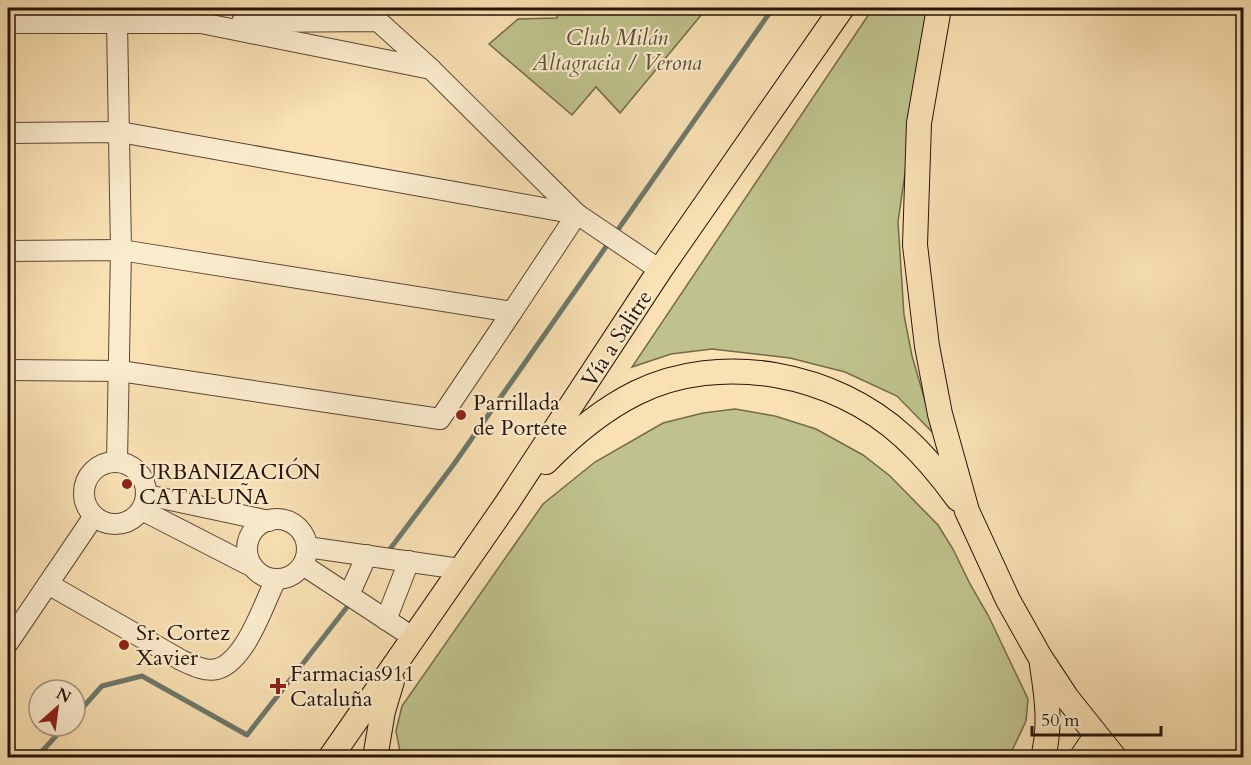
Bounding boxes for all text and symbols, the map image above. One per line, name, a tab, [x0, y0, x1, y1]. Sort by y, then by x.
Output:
park label: Club Milán Altagracia / Verona	[531, 23, 702, 78]
street label: Vía a Salitre	[574, 284, 660, 393]
place label: Parrillada de Portete	[473, 388, 567, 443]
marker: Parrillada de Portete	[454, 408, 468, 422]
place label: URBANIZACIÓN CATALUÑA	[139, 457, 321, 512]
marker: URBANIZACIÓN CATALUÑA	[120, 477, 134, 491]
place label: Sr. Cortez Xavier	[136, 618, 230, 673]
marker: Sr. Cortez Xavier	[117, 638, 131, 652]
place label: Farmacias911 Cataluña	[290, 659, 415, 714]
north arrow	[27, 678, 87, 738]
marker: Farmacias911 Cataluña	[271, 679, 285, 693]
text: N	[52, 683, 75, 709]
scale bar	[1032, 699, 1161, 737]
text: 50 m	[1041, 708, 1080, 733]

